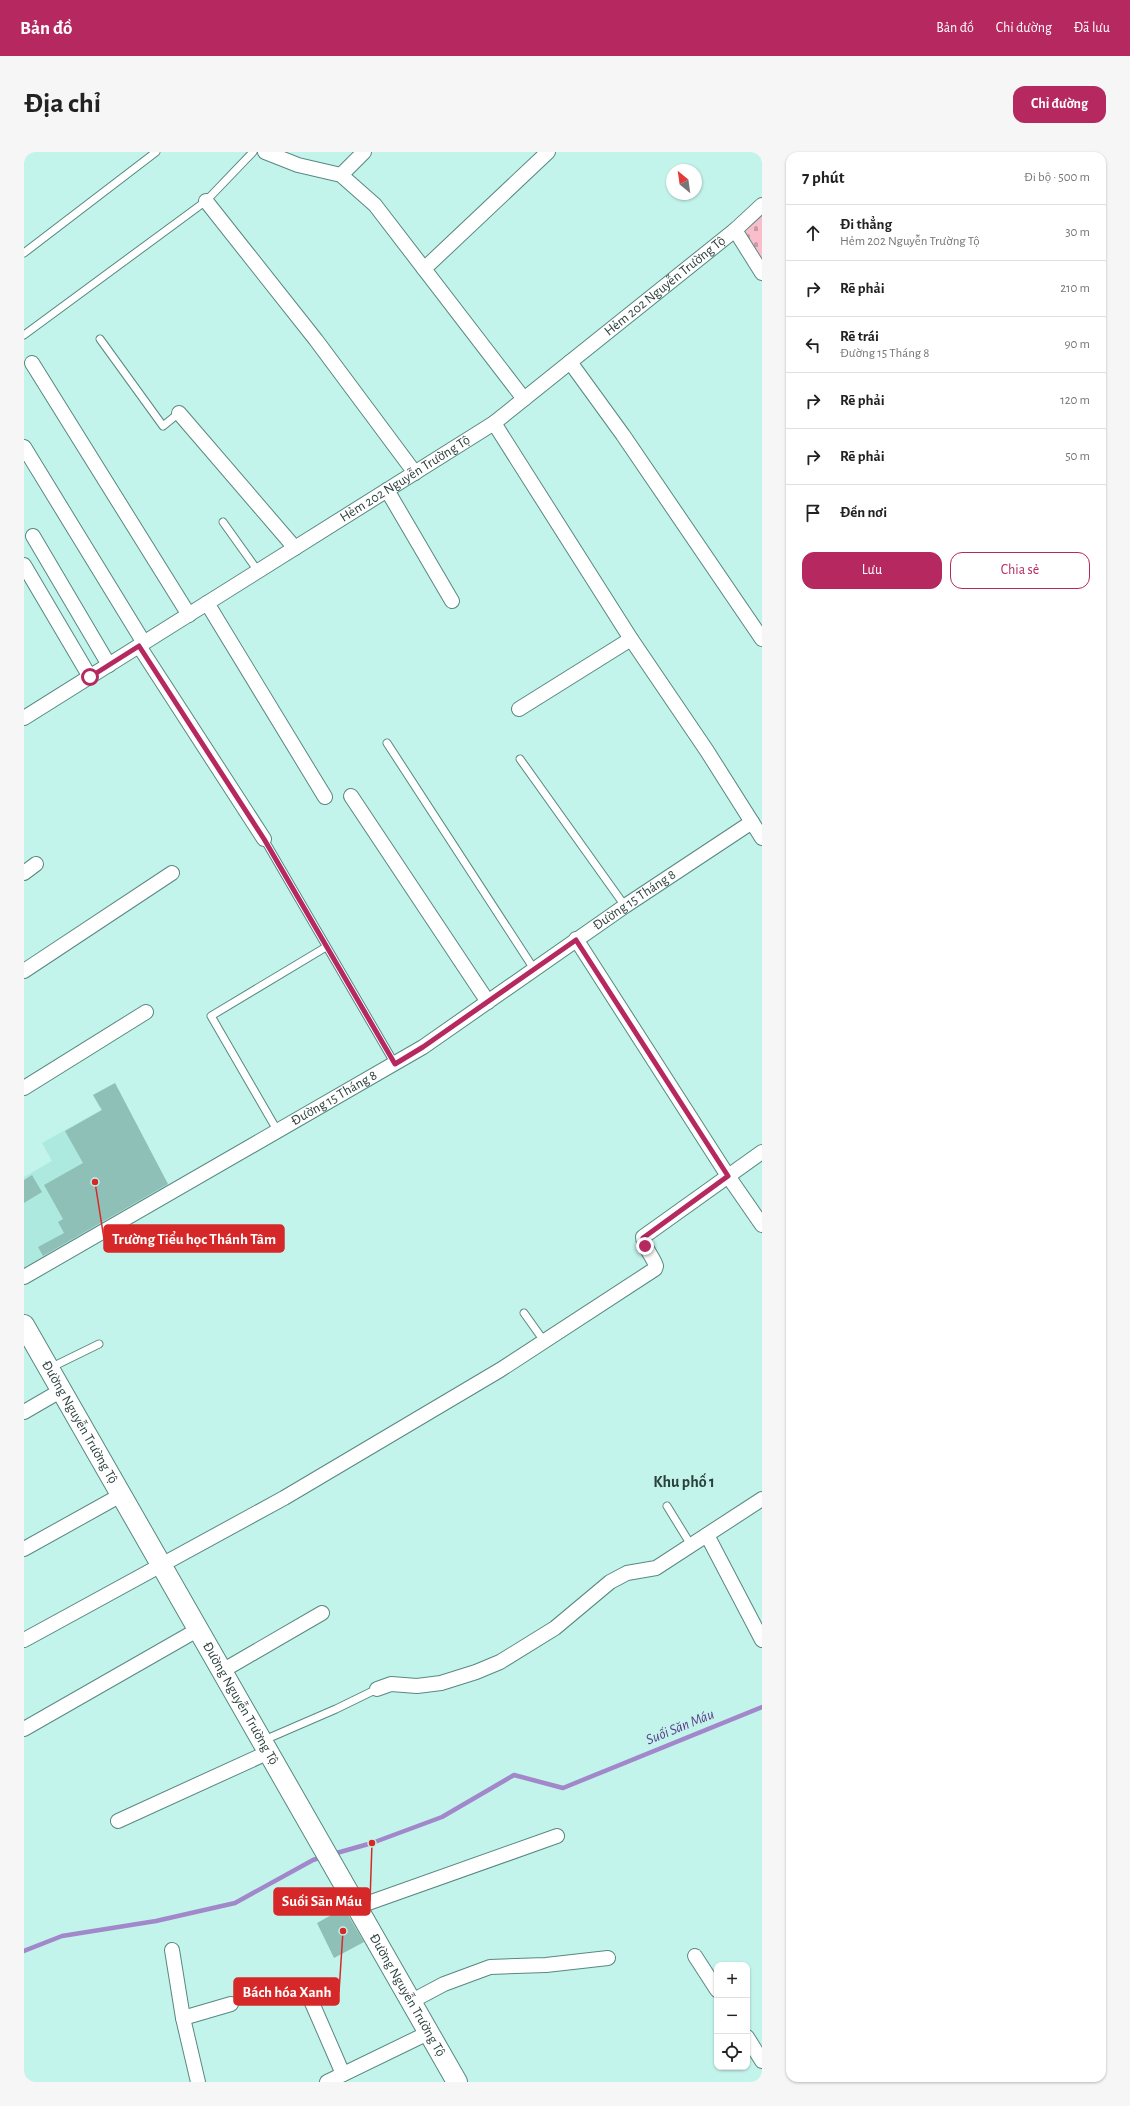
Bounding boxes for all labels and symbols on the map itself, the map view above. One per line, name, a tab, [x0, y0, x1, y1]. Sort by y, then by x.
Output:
north arrow	[666, 164, 702, 200]
street label: Hẻm 202 Nguyễn Trường Tộ	[602, 233, 728, 339]
street label: Hẻm 202 Nguyễn Trường Tộ	[338, 433, 473, 525]
route start	[81, 668, 99, 686]
street label: Đường 15 Tháng 8	[591, 867, 678, 933]
street label: Đường 15 Tháng 8	[289, 1068, 379, 1128]
callout: Trường Tiểu học Thánh Tâm	[104, 1225, 284, 1252]
text: Trường Tiểu học Thánh Tâm	[112, 1231, 276, 1247]
route end	[636, 1237, 654, 1255]
street label: Đường Nguyễn Trường Tộ	[39, 1358, 120, 1486]
district label: Khu phố 1	[653, 1473, 715, 1490]
street label: Đường Nguyễn Trường Tộ	[200, 1640, 281, 1767]
water label: Suối Săn Máu	[644, 1706, 716, 1748]
callout: Suối Săn Máu	[274, 1888, 370, 1915]
text: Suối Săn Máu	[282, 1894, 362, 1909]
street label: Đường Nguyễn Trường Tộ	[367, 1931, 448, 2059]
callout: Bách hóa Xanh	[234, 1978, 339, 2005]
text: Bách hóa Xanh	[242, 1985, 332, 2000]

